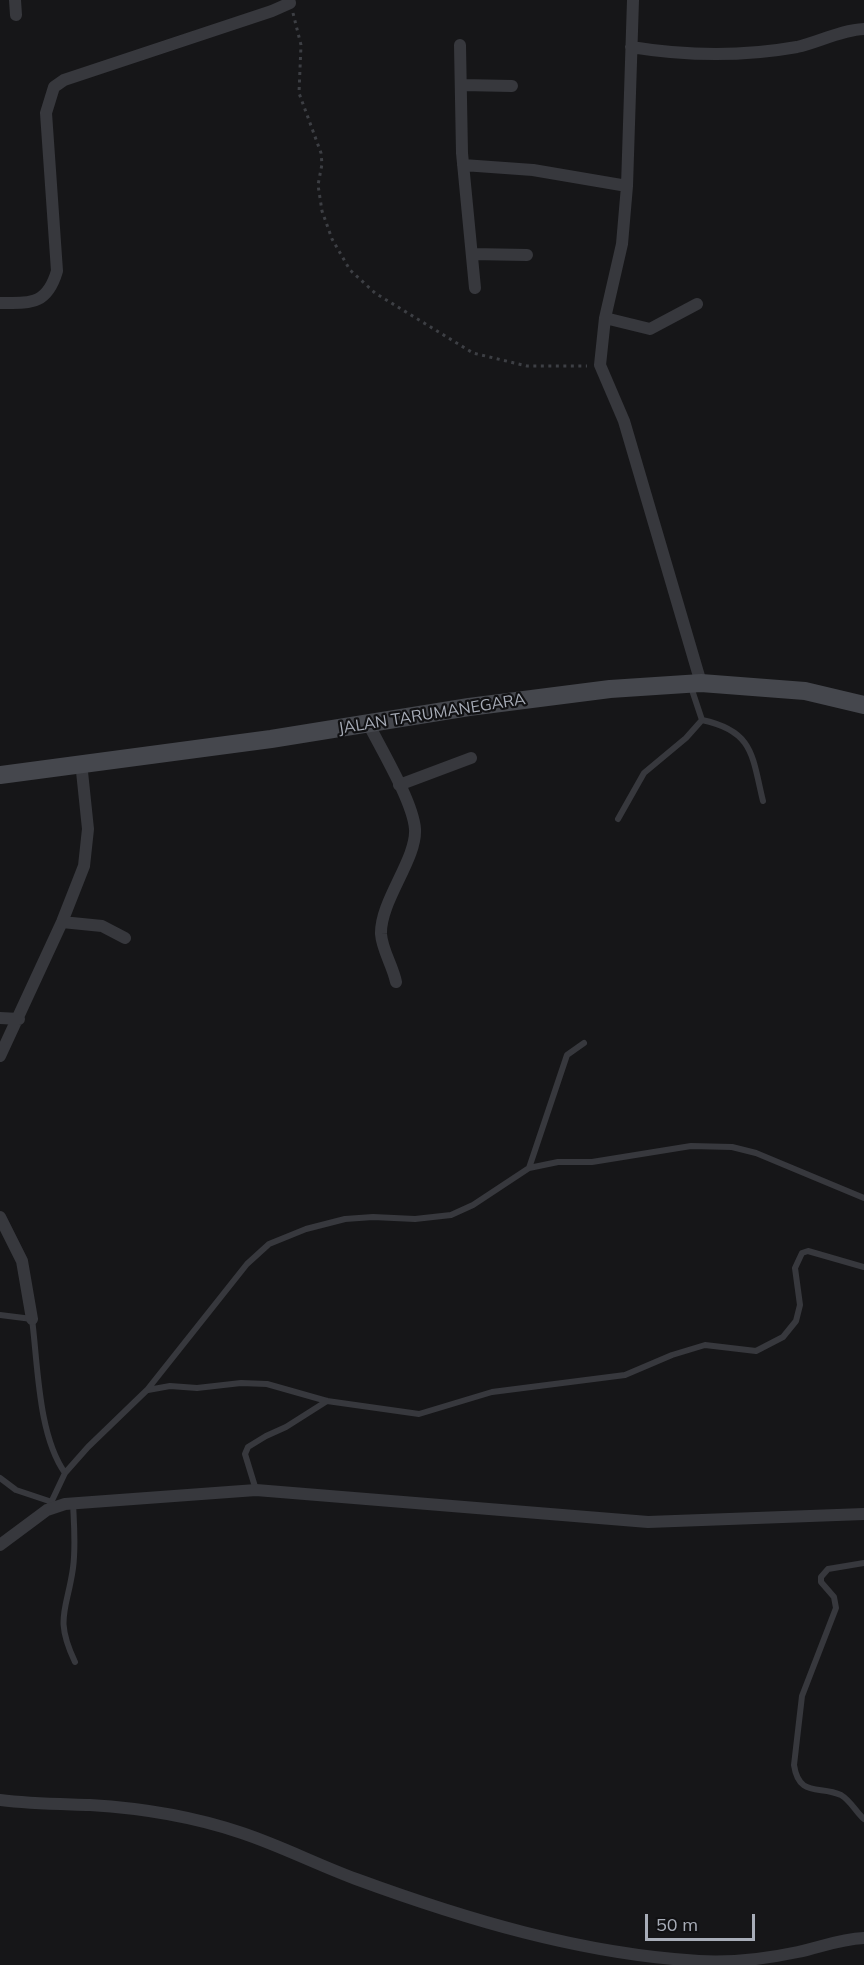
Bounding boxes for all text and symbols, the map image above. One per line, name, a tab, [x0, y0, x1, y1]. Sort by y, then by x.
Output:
street label: JALAN TARUMANEGARA	[337, 690, 527, 738]
scale bar	[648, 1902, 758, 1940]
text: 50 m	[656, 1913, 698, 1936]

